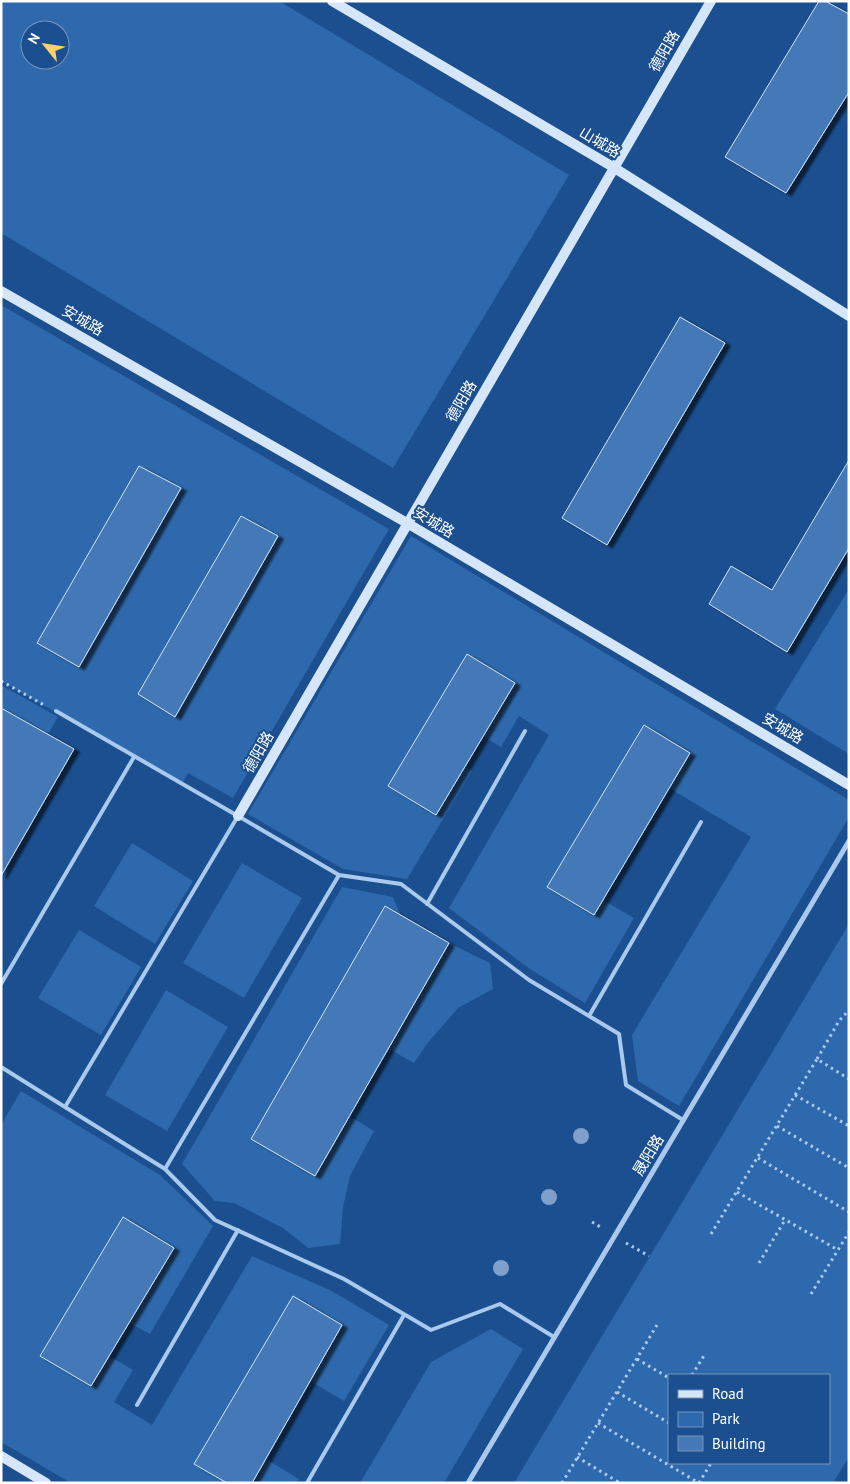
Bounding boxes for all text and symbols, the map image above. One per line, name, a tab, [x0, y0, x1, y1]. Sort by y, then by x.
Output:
north arrow	[20, 20, 70, 70]
street label: 德阳路	[645, 27, 683, 75]
text: N	[24, 30, 44, 47]
street label: 山城路	[576, 122, 624, 162]
street label: 安城路	[59, 301, 107, 339]
street label: 德阳路	[442, 377, 480, 425]
street label: 安城路	[410, 502, 458, 542]
street label: 安城路	[759, 708, 807, 748]
street label: 德阳路	[239, 728, 277, 776]
street label: 晟阳路	[628, 1131, 668, 1179]
legend	[668, 1374, 830, 1464]
text: Road	[712, 1384, 744, 1403]
text: Park	[712, 1409, 740, 1428]
text: Building	[712, 1434, 766, 1453]

